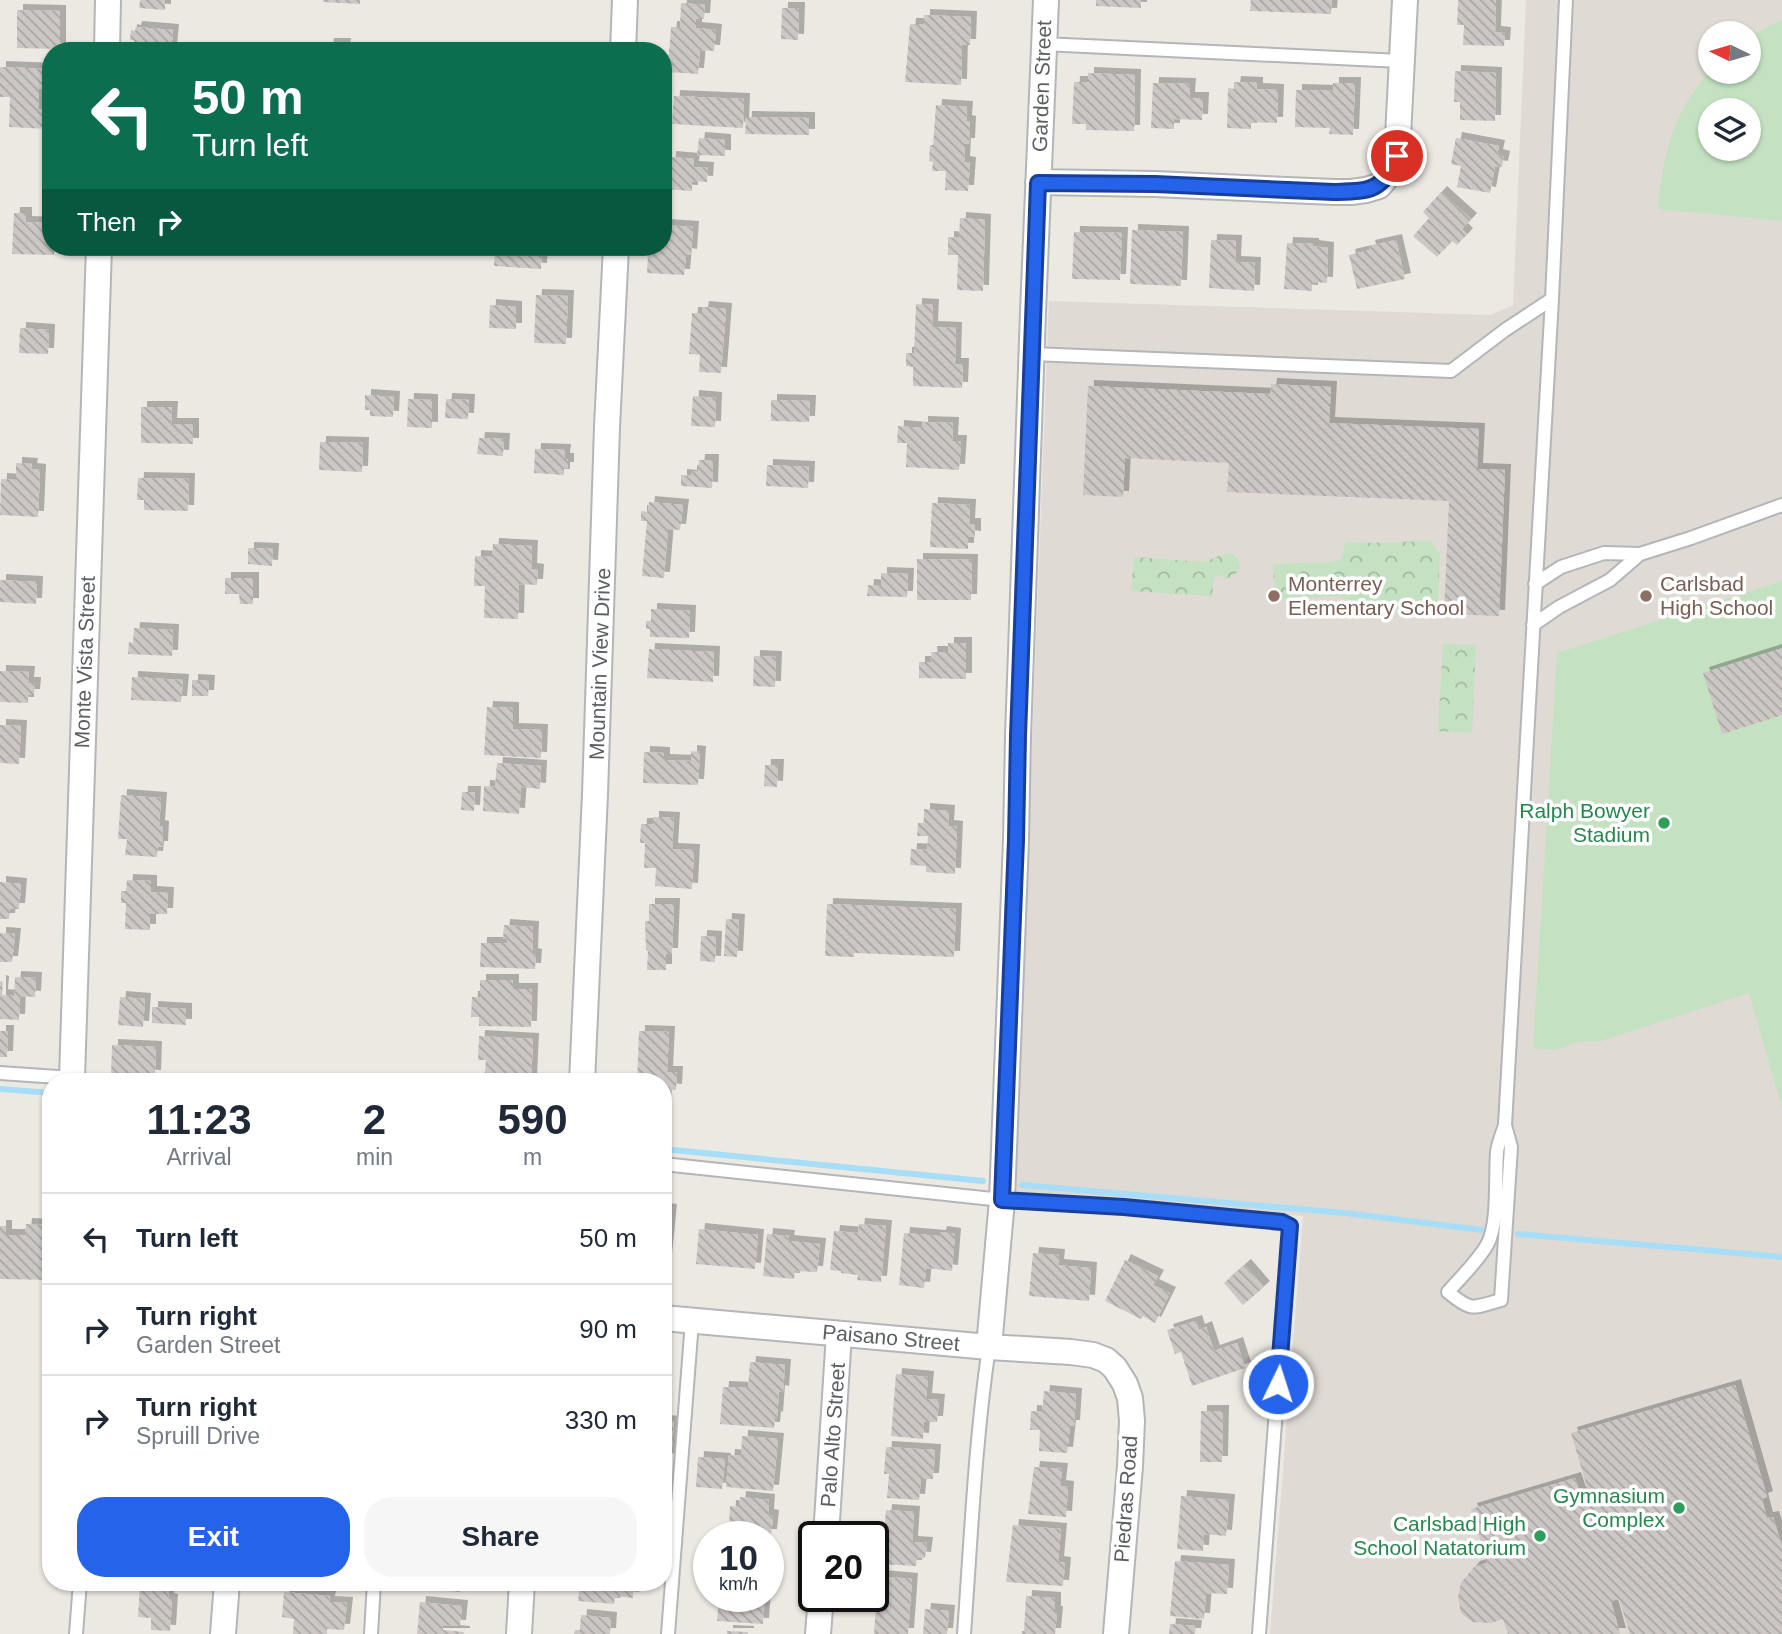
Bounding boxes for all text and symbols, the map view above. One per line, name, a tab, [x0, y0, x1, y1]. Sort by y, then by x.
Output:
street label: Garden Street	[1028, 20, 1055, 152]
north arrow	[1698, 21, 1760, 84]
map controls	[1698, 21, 1761, 161]
icon: left	[77, 70, 168, 161]
text: 50 m	[192, 70, 304, 124]
button: layers	[1698, 98, 1761, 161]
pin	[1367, 126, 1427, 186]
text: Turn left	[192, 127, 308, 163]
icon: arrive	[1378, 137, 1416, 175]
icon: right	[150, 203, 188, 241]
text: Then	[77, 207, 136, 237]
street label: Mountain View Drive	[585, 568, 614, 760]
place label: Monterrey Elementary School	[1288, 572, 1464, 619]
place label: Carlsbad High School	[1660, 572, 1773, 619]
street label: Monte Vista Street	[70, 575, 99, 749]
marker: Monterrey Elementary School	[1266, 588, 1282, 604]
marker: Carlsbad High School	[1638, 588, 1654, 604]
place label: Ralph Bowyer Stadium	[1519, 799, 1650, 846]
marker: Ralph Bowyer Stadium	[1656, 815, 1672, 831]
text: 11:23	[146, 1096, 252, 1143]
text: 2	[363, 1096, 386, 1143]
text: 590	[497, 1096, 568, 1143]
text: Arrival	[166, 1144, 232, 1170]
text: min	[356, 1144, 393, 1170]
text: m	[523, 1144, 542, 1170]
icon: left	[77, 1220, 115, 1258]
text: Turn left	[136, 1223, 238, 1253]
text: 50 m	[579, 1223, 637, 1253]
text: Turn right	[136, 1301, 257, 1331]
icon: right	[77, 1311, 115, 1349]
text: 90 m	[579, 1314, 637, 1344]
street label: Paisano Street	[821, 1320, 961, 1355]
text: Garden Street	[136, 1332, 280, 1358]
position arrow	[1241, 1347, 1315, 1421]
street label: Palo Alto Street	[816, 1362, 849, 1508]
text: Turn right	[136, 1392, 257, 1422]
icon: right	[77, 1402, 115, 1440]
text: 330 m	[565, 1405, 637, 1435]
text: Spruill Drive	[136, 1423, 260, 1449]
street label: Piedras Road	[1110, 1435, 1141, 1563]
place label: Gymnasium Complex	[1553, 1484, 1665, 1531]
button: Exit	[77, 1497, 350, 1577]
button: Share	[364, 1497, 637, 1577]
marker: Gymnasium Complex	[1671, 1500, 1687, 1516]
place label: Carlsbad High School Natatorium	[1353, 1512, 1526, 1559]
speed limit sign: 20	[798, 1521, 889, 1612]
marker: Carlsbad High School Natatorium	[1532, 1528, 1548, 1544]
text: 10	[719, 1538, 758, 1577]
text: km/h	[719, 1574, 758, 1594]

